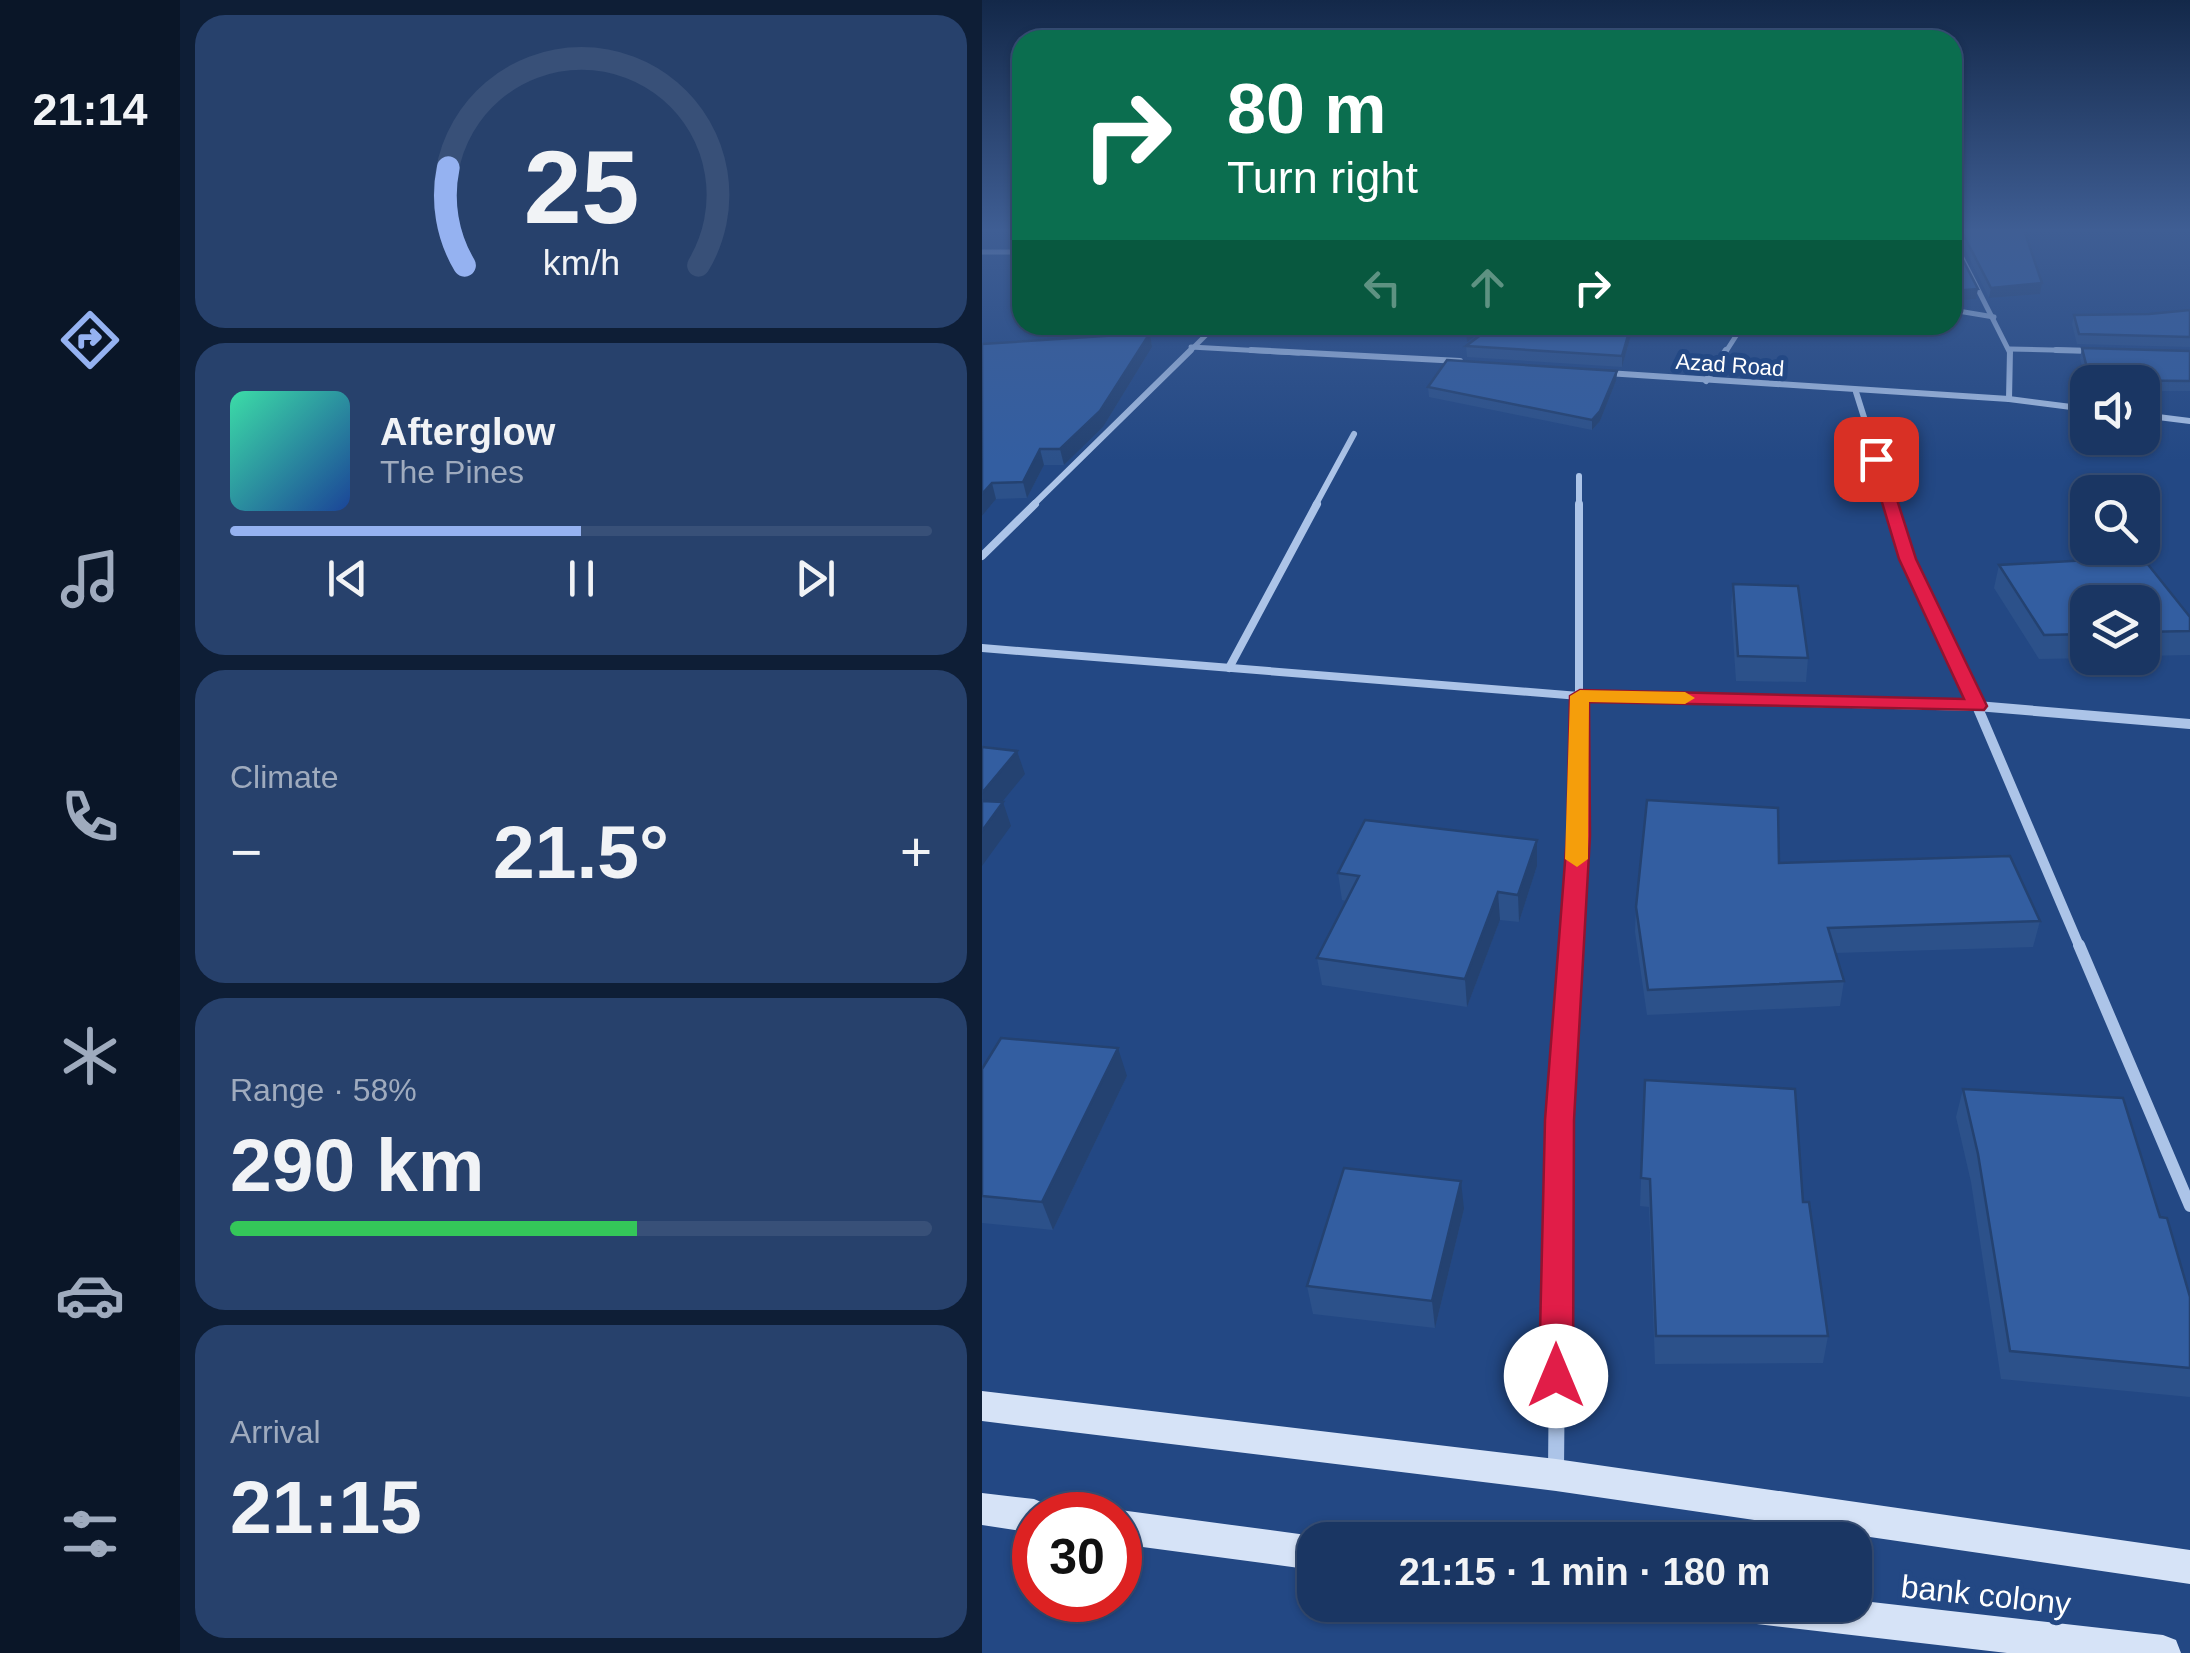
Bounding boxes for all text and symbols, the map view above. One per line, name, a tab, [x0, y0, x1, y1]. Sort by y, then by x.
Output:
icon: right	[1062, 70, 1192, 200]
text: 80 m	[1227, 70, 1387, 148]
text: 21:14	[32, 84, 148, 135]
text: 25	[523, 129, 639, 245]
text: Turn right	[1227, 152, 1418, 203]
text: km/h	[542, 243, 620, 283]
icon: left	[1355, 260, 1410, 315]
icon: ahead	[1460, 260, 1515, 315]
icon: right	[1565, 260, 1620, 315]
icon: directions	[55, 305, 125, 375]
street label: Azad Road	[1675, 349, 1785, 381]
map controls	[2070, 365, 2160, 675]
button: sound	[2070, 365, 2160, 455]
text: Afterglow	[380, 411, 555, 453]
pin	[1834, 417, 1919, 502]
icon: arrive	[1849, 432, 1904, 487]
text: The Pines	[380, 454, 524, 490]
button: search	[2070, 475, 2160, 565]
icon: music	[55, 544, 125, 614]
icon: previous	[320, 551, 375, 606]
icon: pause	[554, 551, 609, 606]
icon: next	[788, 551, 843, 606]
button: layers	[2070, 585, 2160, 675]
text: Climate	[230, 759, 338, 795]
icon: phone	[55, 782, 125, 852]
text: 21.5°	[493, 810, 669, 894]
text: −	[230, 821, 262, 883]
text: +	[900, 821, 932, 883]
icon: climate	[55, 1021, 125, 1091]
text: Range · 58%	[230, 1072, 417, 1108]
text: 290 km	[230, 1123, 484, 1207]
icon: car	[55, 1260, 125, 1330]
position arrow	[1504, 1324, 1608, 1428]
text: Arrival	[230, 1414, 321, 1450]
text: 21:15	[230, 1465, 422, 1549]
speed limit sign: 30	[1012, 1492, 1142, 1622]
icon: filters	[55, 1499, 125, 1569]
text: 21:15 · 1 min · 180 m	[1399, 1551, 1770, 1593]
street label: bank colony	[1899, 1568, 2073, 1622]

